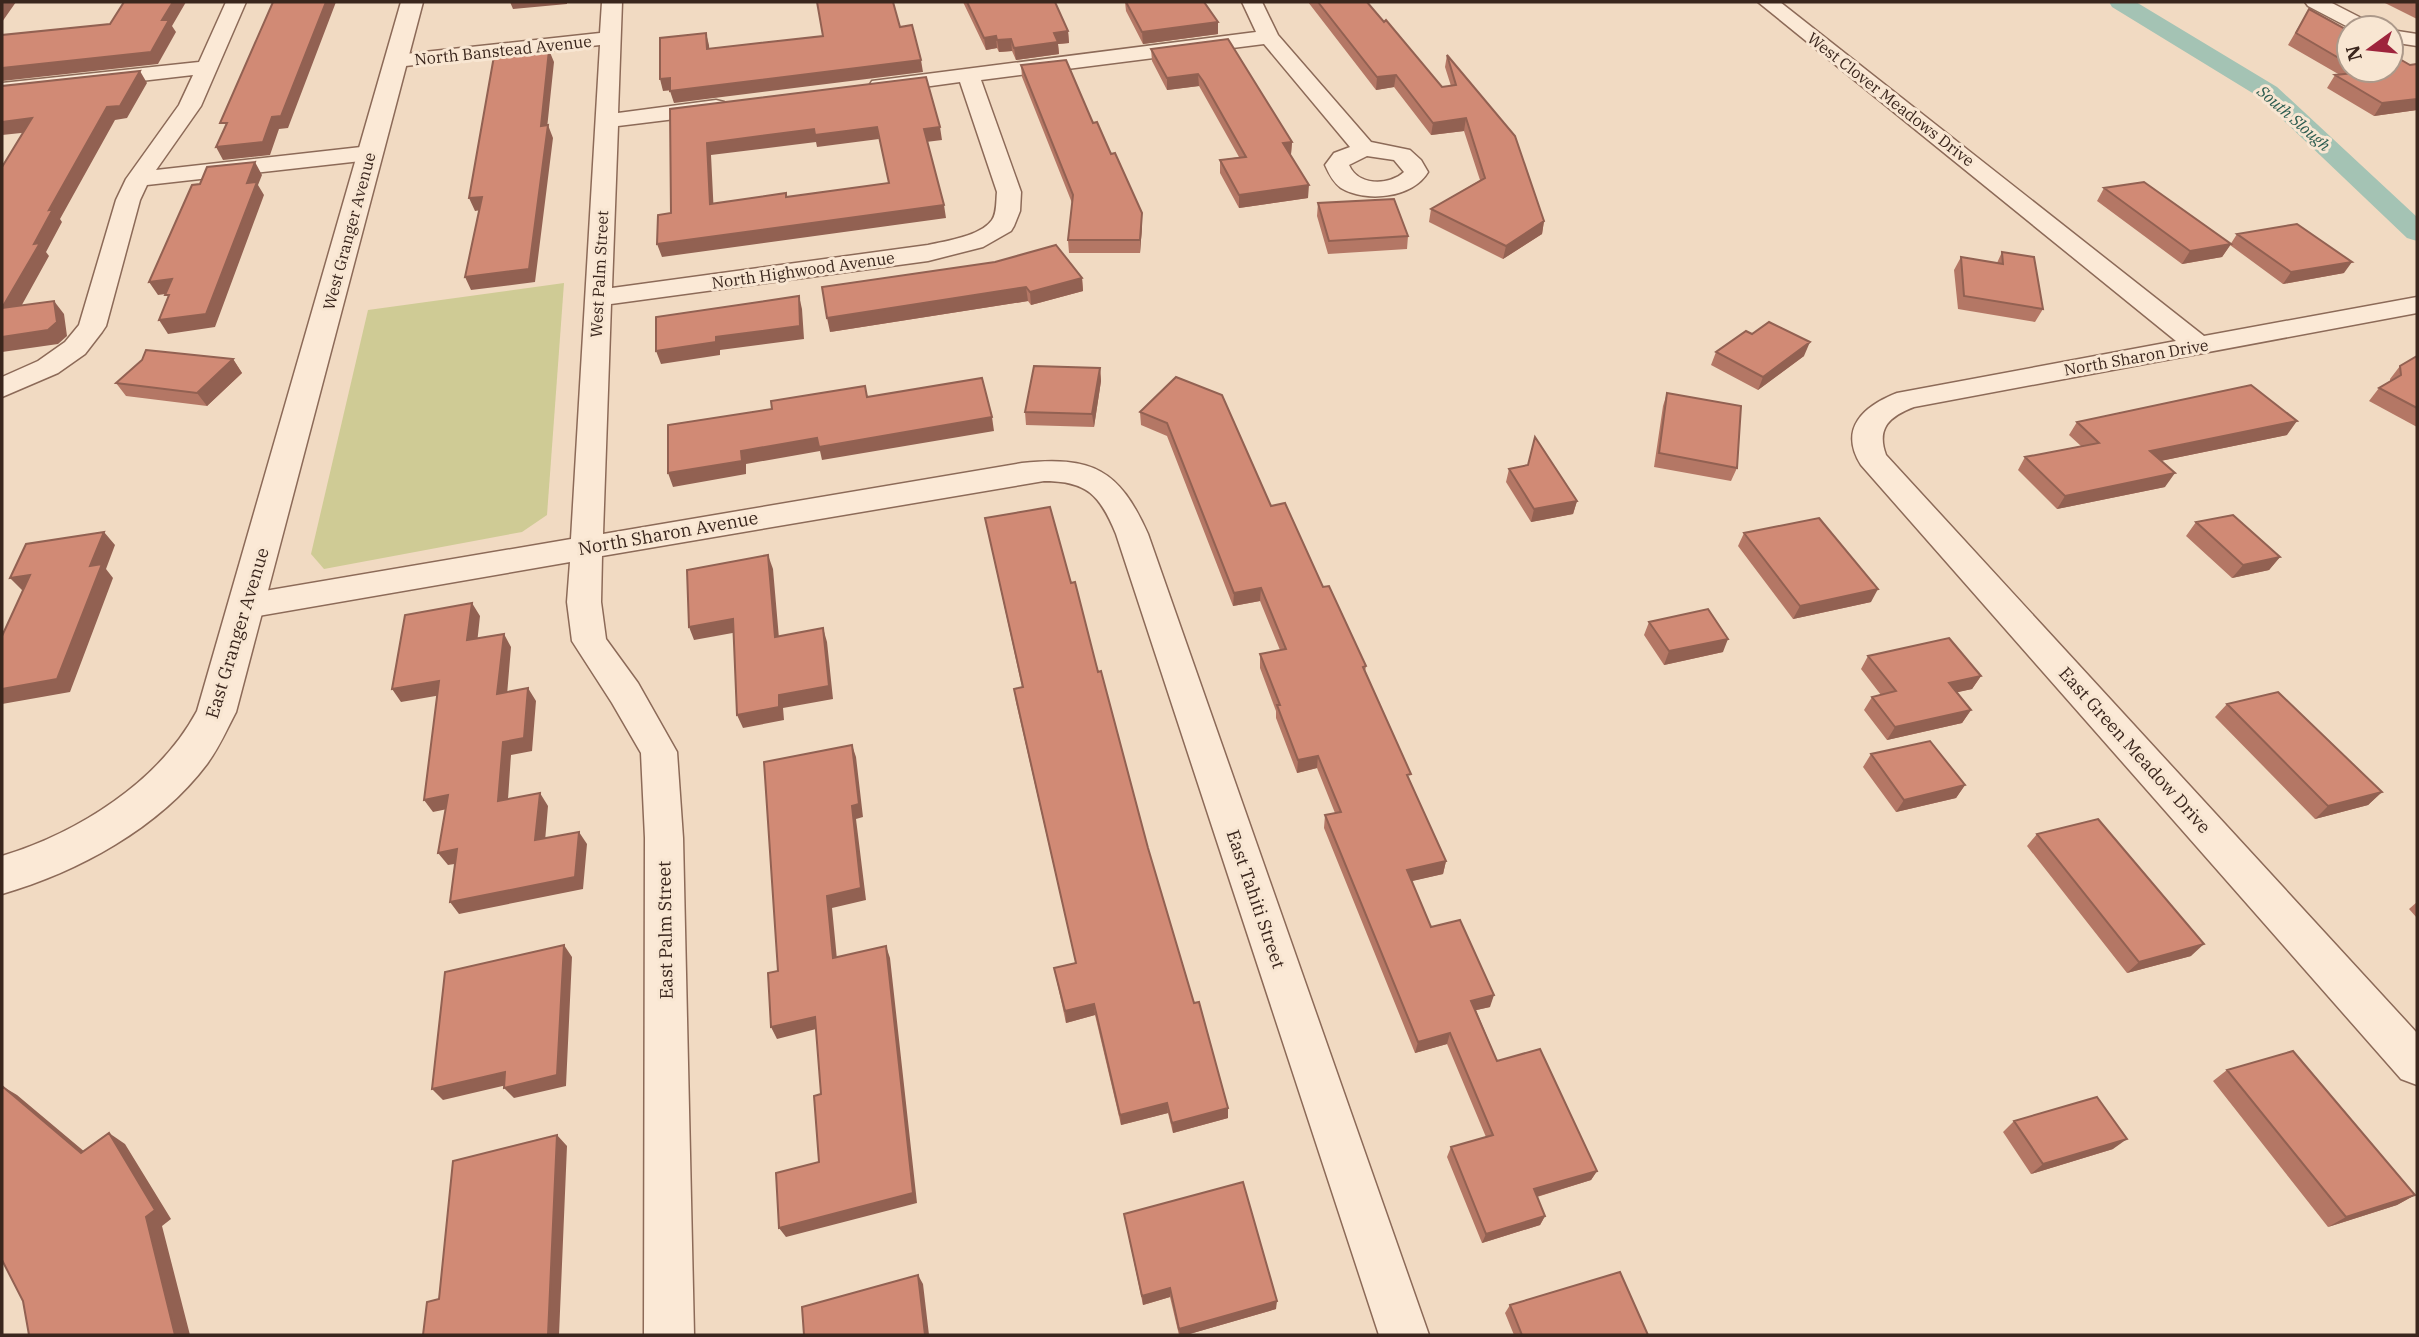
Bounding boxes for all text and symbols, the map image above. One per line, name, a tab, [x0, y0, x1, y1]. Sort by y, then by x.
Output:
north arrow	[2335, 14, 2405, 84]
street label: West Clover Meadows Drive	[1803, 28, 1979, 170]
street label: North Banstead Avenue	[413, 31, 593, 69]
text: N	[2340, 43, 2367, 64]
water label: South Slough	[2253, 80, 2335, 155]
street label: West Granger Avenue	[318, 150, 380, 312]
street label: West Palm Street	[586, 209, 612, 338]
street label: North Highwood Avenue	[710, 247, 896, 293]
street label: North Sharon Drive	[2062, 334, 2210, 380]
street label: North Sharon Avenue	[576, 506, 760, 560]
street label: East Granger Avenue	[200, 545, 274, 721]
street label: East Green Meadow Drive	[2054, 662, 2216, 838]
street label: East Tahiti Street	[1222, 827, 1290, 971]
street label: East Palm Street	[652, 860, 678, 1000]

